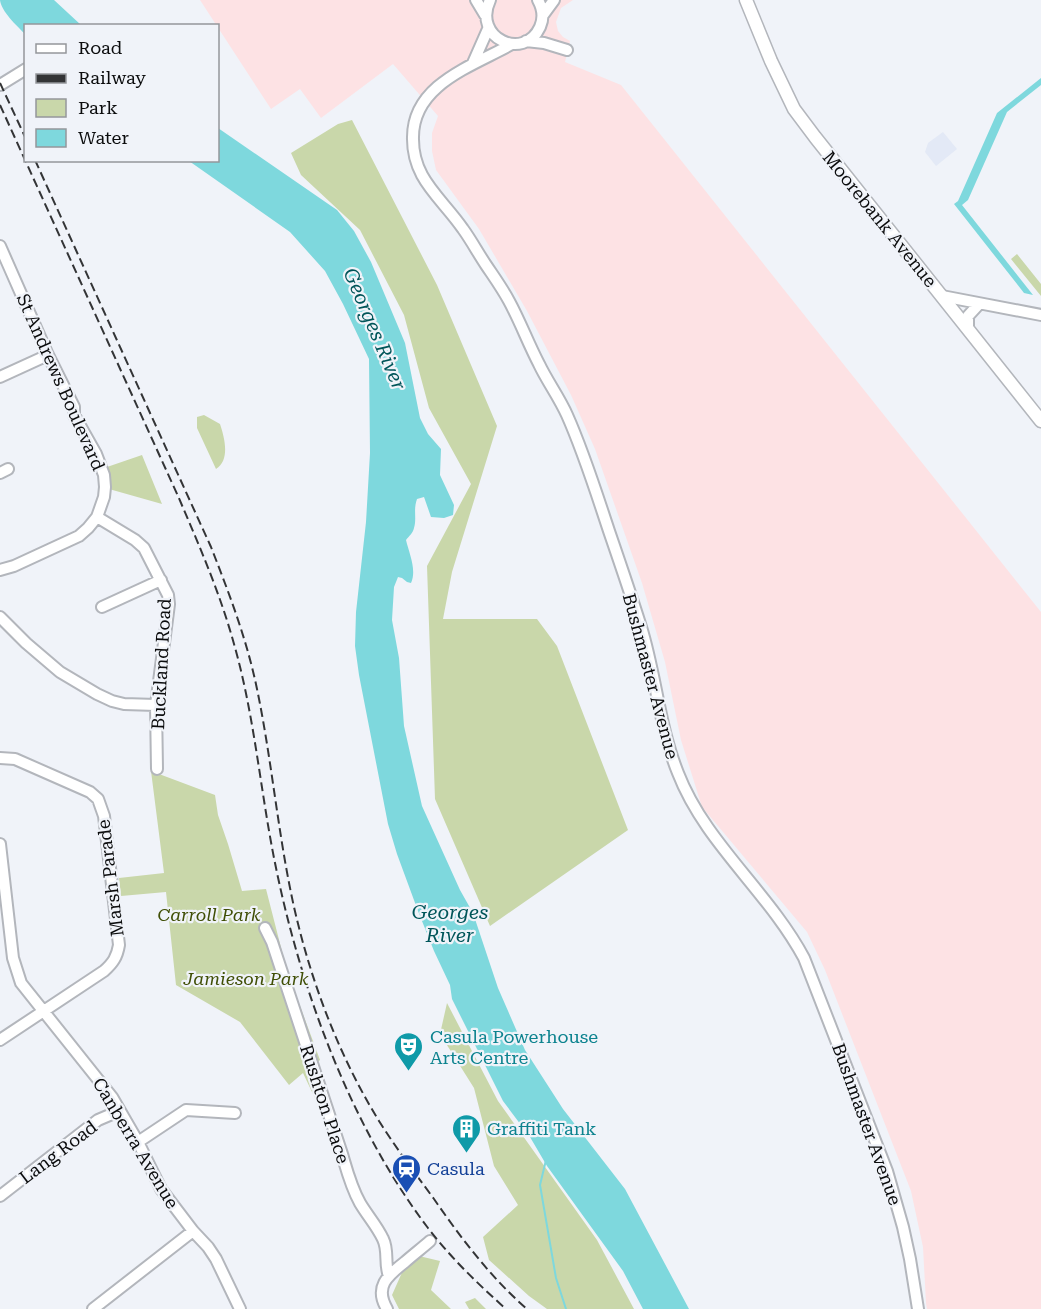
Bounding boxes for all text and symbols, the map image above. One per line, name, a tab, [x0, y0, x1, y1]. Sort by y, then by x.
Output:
legend	[24, 24, 219, 162]
text: Road	[78, 37, 123, 58]
text: Railway	[78, 67, 146, 88]
text: Park	[78, 97, 118, 118]
text: Water	[78, 127, 129, 148]
street label: Moorebank Avenue	[819, 147, 941, 291]
water label: Georges River	[339, 264, 412, 394]
street label: St Andrews Boulevard	[13, 290, 110, 474]
street label: Bushmaster Avenue	[619, 591, 683, 761]
street label: Buckland Road	[147, 597, 175, 730]
street label: Marsh Parade	[92, 818, 128, 938]
water label: Georges River	[412, 900, 488, 947]
park label: Carroll Park	[157, 904, 261, 925]
park label: Jamieson Park	[183, 968, 309, 989]
place label: Casula Powerhouse Arts Centre	[430, 1026, 598, 1068]
theatre icon: Casula Powerhouse Arts Centre	[393, 1030, 425, 1072]
street label: Bushmaster Avenue	[828, 1040, 906, 1208]
street label: Rushton Place	[296, 1042, 354, 1166]
street label: Canberra Avenue	[89, 1074, 183, 1212]
building icon: Graffiti Tank	[450, 1112, 482, 1154]
street label: Lang Road	[15, 1116, 101, 1188]
place label: Graffiti Tank	[487, 1118, 597, 1139]
station icon: Casula	[390, 1152, 422, 1194]
place label: Casula	[427, 1158, 485, 1179]

